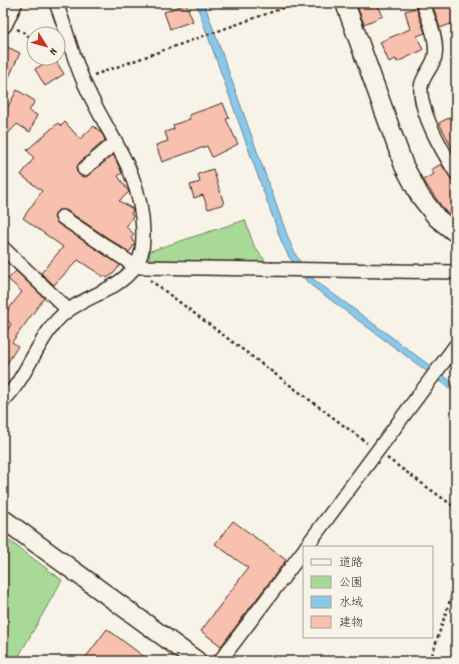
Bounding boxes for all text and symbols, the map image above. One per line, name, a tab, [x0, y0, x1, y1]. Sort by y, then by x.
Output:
north arrow	[26, 26, 66, 66]
text: N	[44, 44, 60, 58]
legend	[303, 546, 433, 638]
text: 道路	[339, 555, 363, 572]
text: 公園	[339, 575, 363, 592]
text: 水域	[339, 595, 363, 612]
text: 建物	[339, 615, 363, 632]

